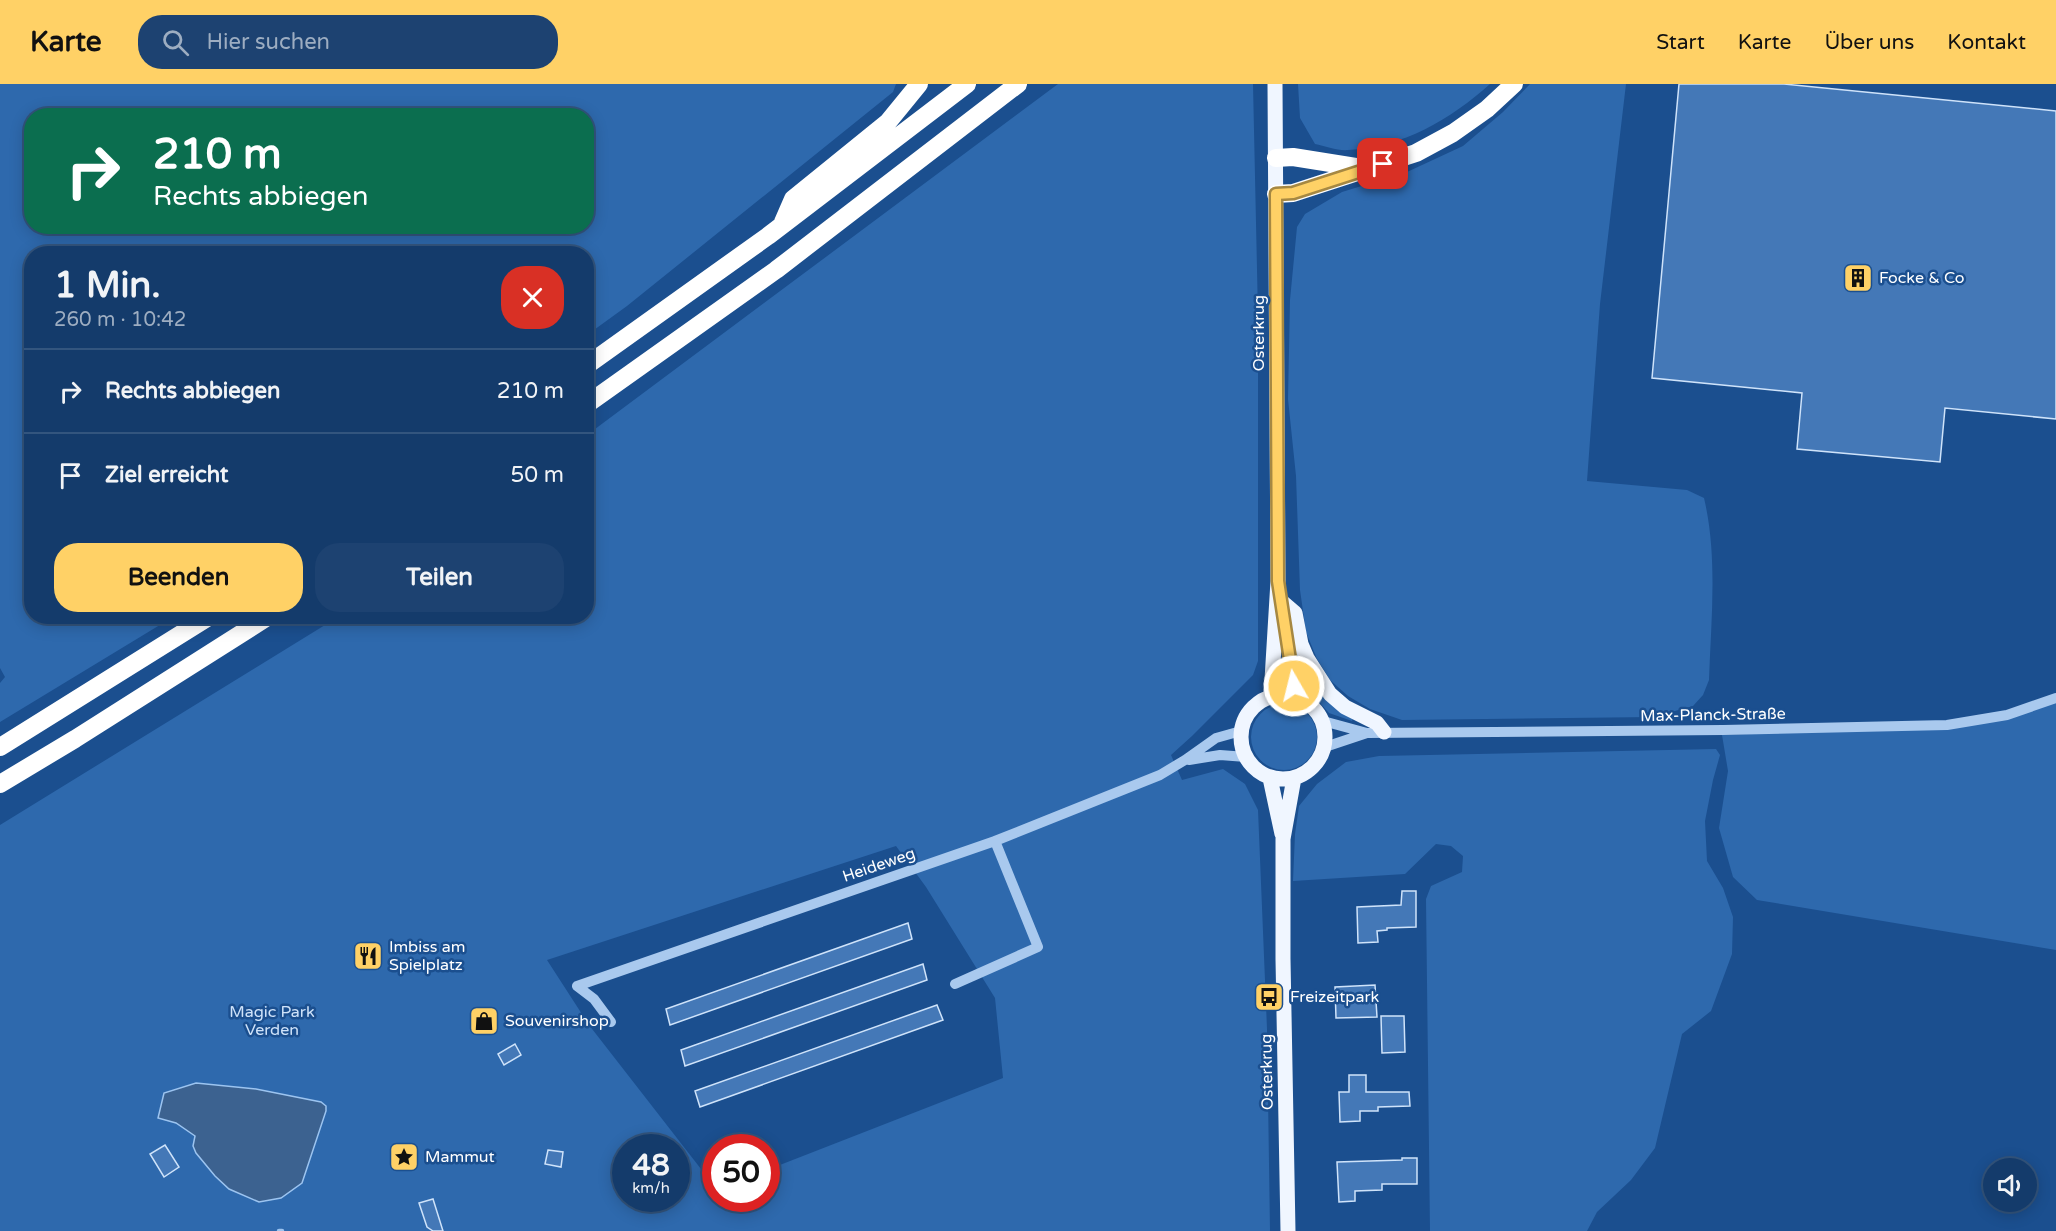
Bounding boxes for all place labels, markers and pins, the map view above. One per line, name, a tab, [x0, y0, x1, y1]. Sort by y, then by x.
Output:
pin	[1357, 138, 1408, 189]
building icon: Focke & Co	[1842, 262, 1874, 294]
place label: Focke & Co	[1879, 268, 1965, 288]
place label: Imbiss am Spielplatz	[389, 937, 465, 975]
restaurant icon: Imbiss am Spielplatz	[352, 940, 384, 972]
bus stop icon: Freizeitpark	[1253, 981, 1285, 1013]
place label: Freizeitpark	[1290, 987, 1380, 1007]
shop icon: Souvenirshop	[468, 1005, 500, 1037]
place label: Souvenirshop	[505, 1011, 609, 1031]
place icon: Mammut	[388, 1141, 420, 1173]
place label: Mammut	[425, 1147, 495, 1167]

